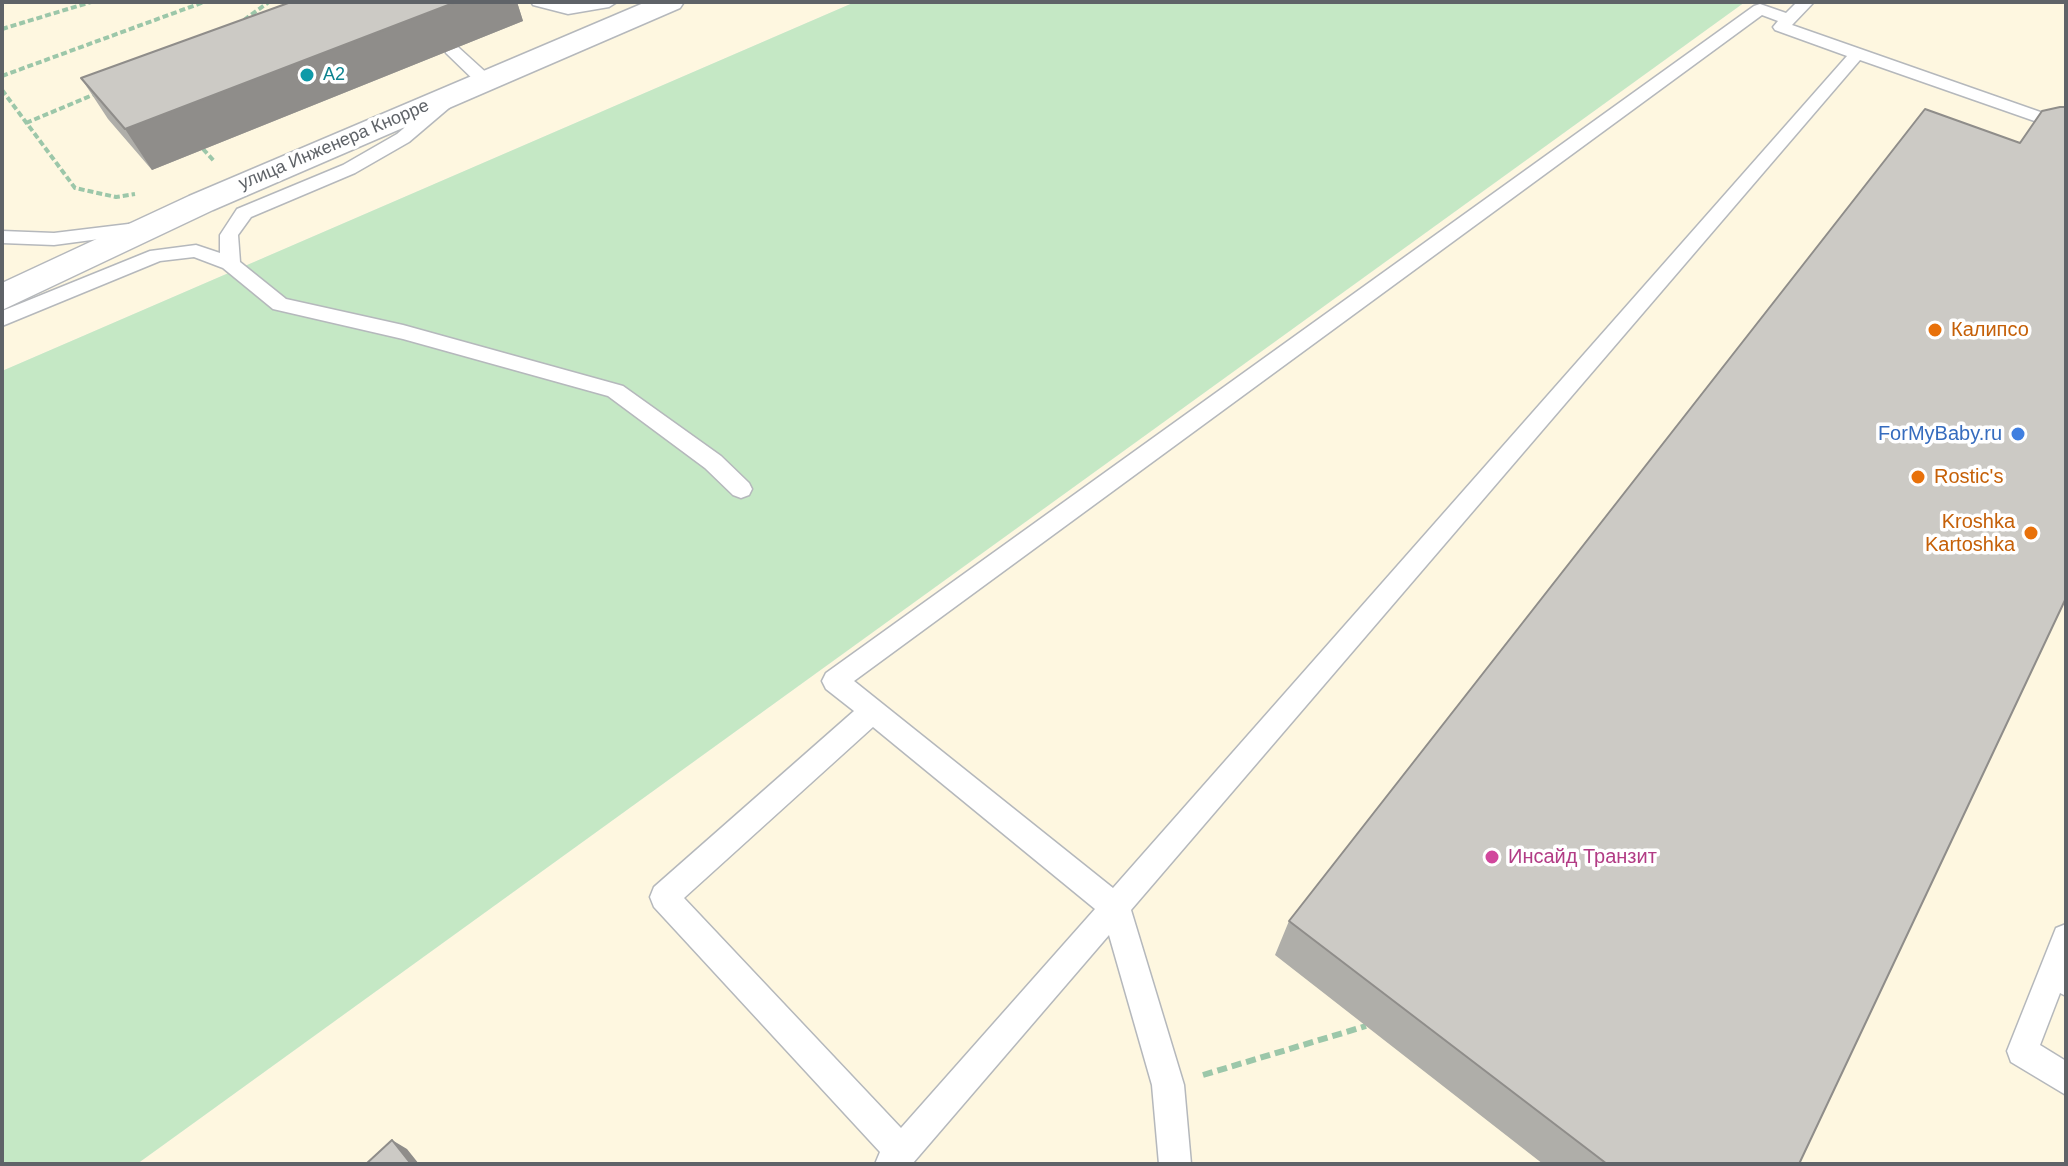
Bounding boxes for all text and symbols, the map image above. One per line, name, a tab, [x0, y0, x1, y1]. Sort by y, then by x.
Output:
place label: А2	[323, 64, 345, 86]
marker: А2	[298, 66, 316, 84]
street label: улица Инженера Кнорре	[235, 95, 433, 195]
place label: Калипсо	[1951, 318, 2029, 342]
marker: Калипсо	[1926, 321, 1944, 339]
place label: ForMyBaby.ru	[1878, 422, 2002, 446]
marker: ForMyBaby.ru	[2009, 425, 2027, 443]
place label: Rostic's	[1934, 465, 2003, 489]
marker: Rostic's	[1909, 468, 1927, 486]
place label: Kroshka Kartoshka	[1925, 510, 2015, 557]
marker: Kroshka Kartoshka	[2022, 524, 2040, 542]
place label: Инсайд Транзит	[1508, 845, 1657, 869]
marker: Инсайд Транзит	[1483, 848, 1501, 866]

